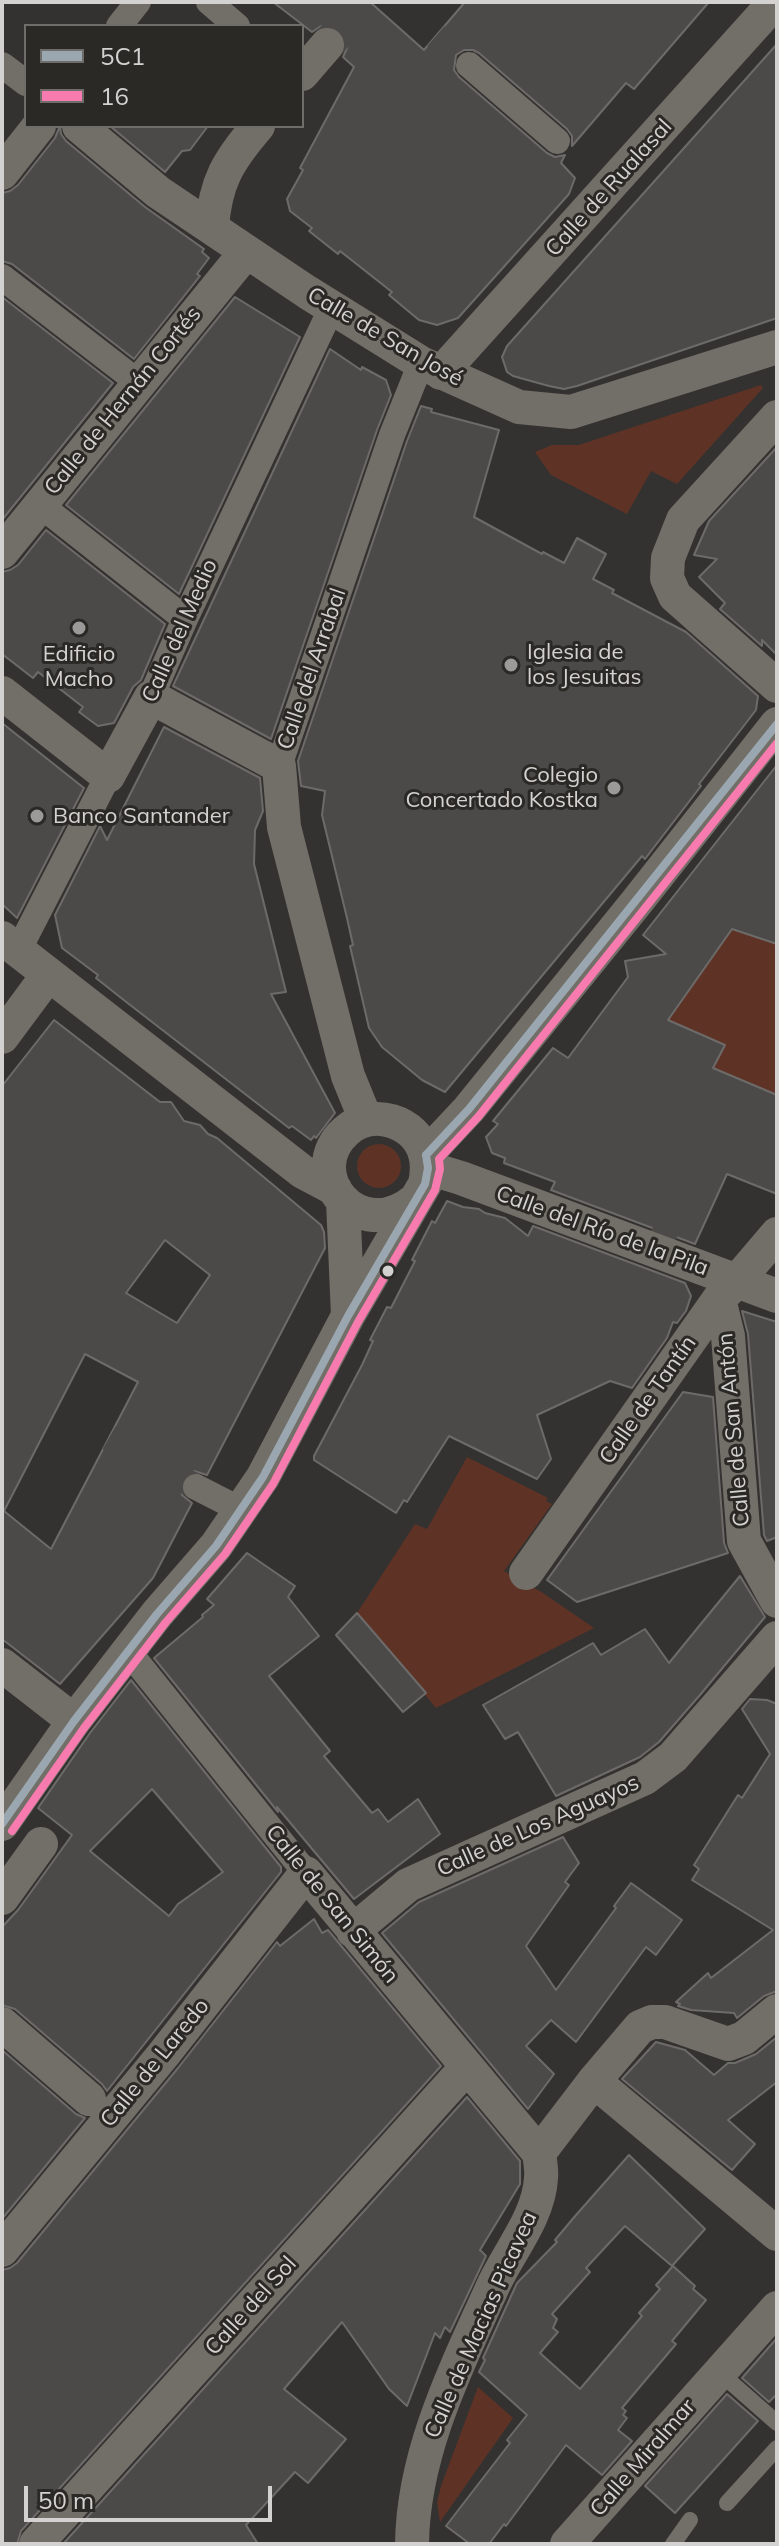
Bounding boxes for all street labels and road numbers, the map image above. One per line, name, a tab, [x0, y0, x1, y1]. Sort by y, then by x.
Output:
street label: Calle de Rualasal	[540, 114, 678, 262]
street label: Calle de San José	[303, 282, 467, 392]
street label: Calle de Hernán Cortés	[39, 302, 207, 500]
street label: Calle del Medio	[137, 555, 223, 707]
street label: Calle del Arrabal	[272, 585, 352, 753]
street label: Calle del Río de la Pila	[492, 1180, 712, 1282]
street label: Calle de Tantín	[594, 1331, 702, 1469]
street label: Calle de San Antón	[712, 1332, 756, 1528]
street label: Calle de Los Aguayos	[433, 1770, 643, 1882]
street label: Calle de San Simón	[260, 1819, 404, 1989]
street label: Calle de Laredo	[95, 1993, 215, 2133]
street label: Calle de Macias Picavea	[419, 2208, 543, 2442]
street label: Calle del Sol	[200, 2251, 302, 2361]
street label: Calle Miralmar	[585, 2394, 701, 2522]

